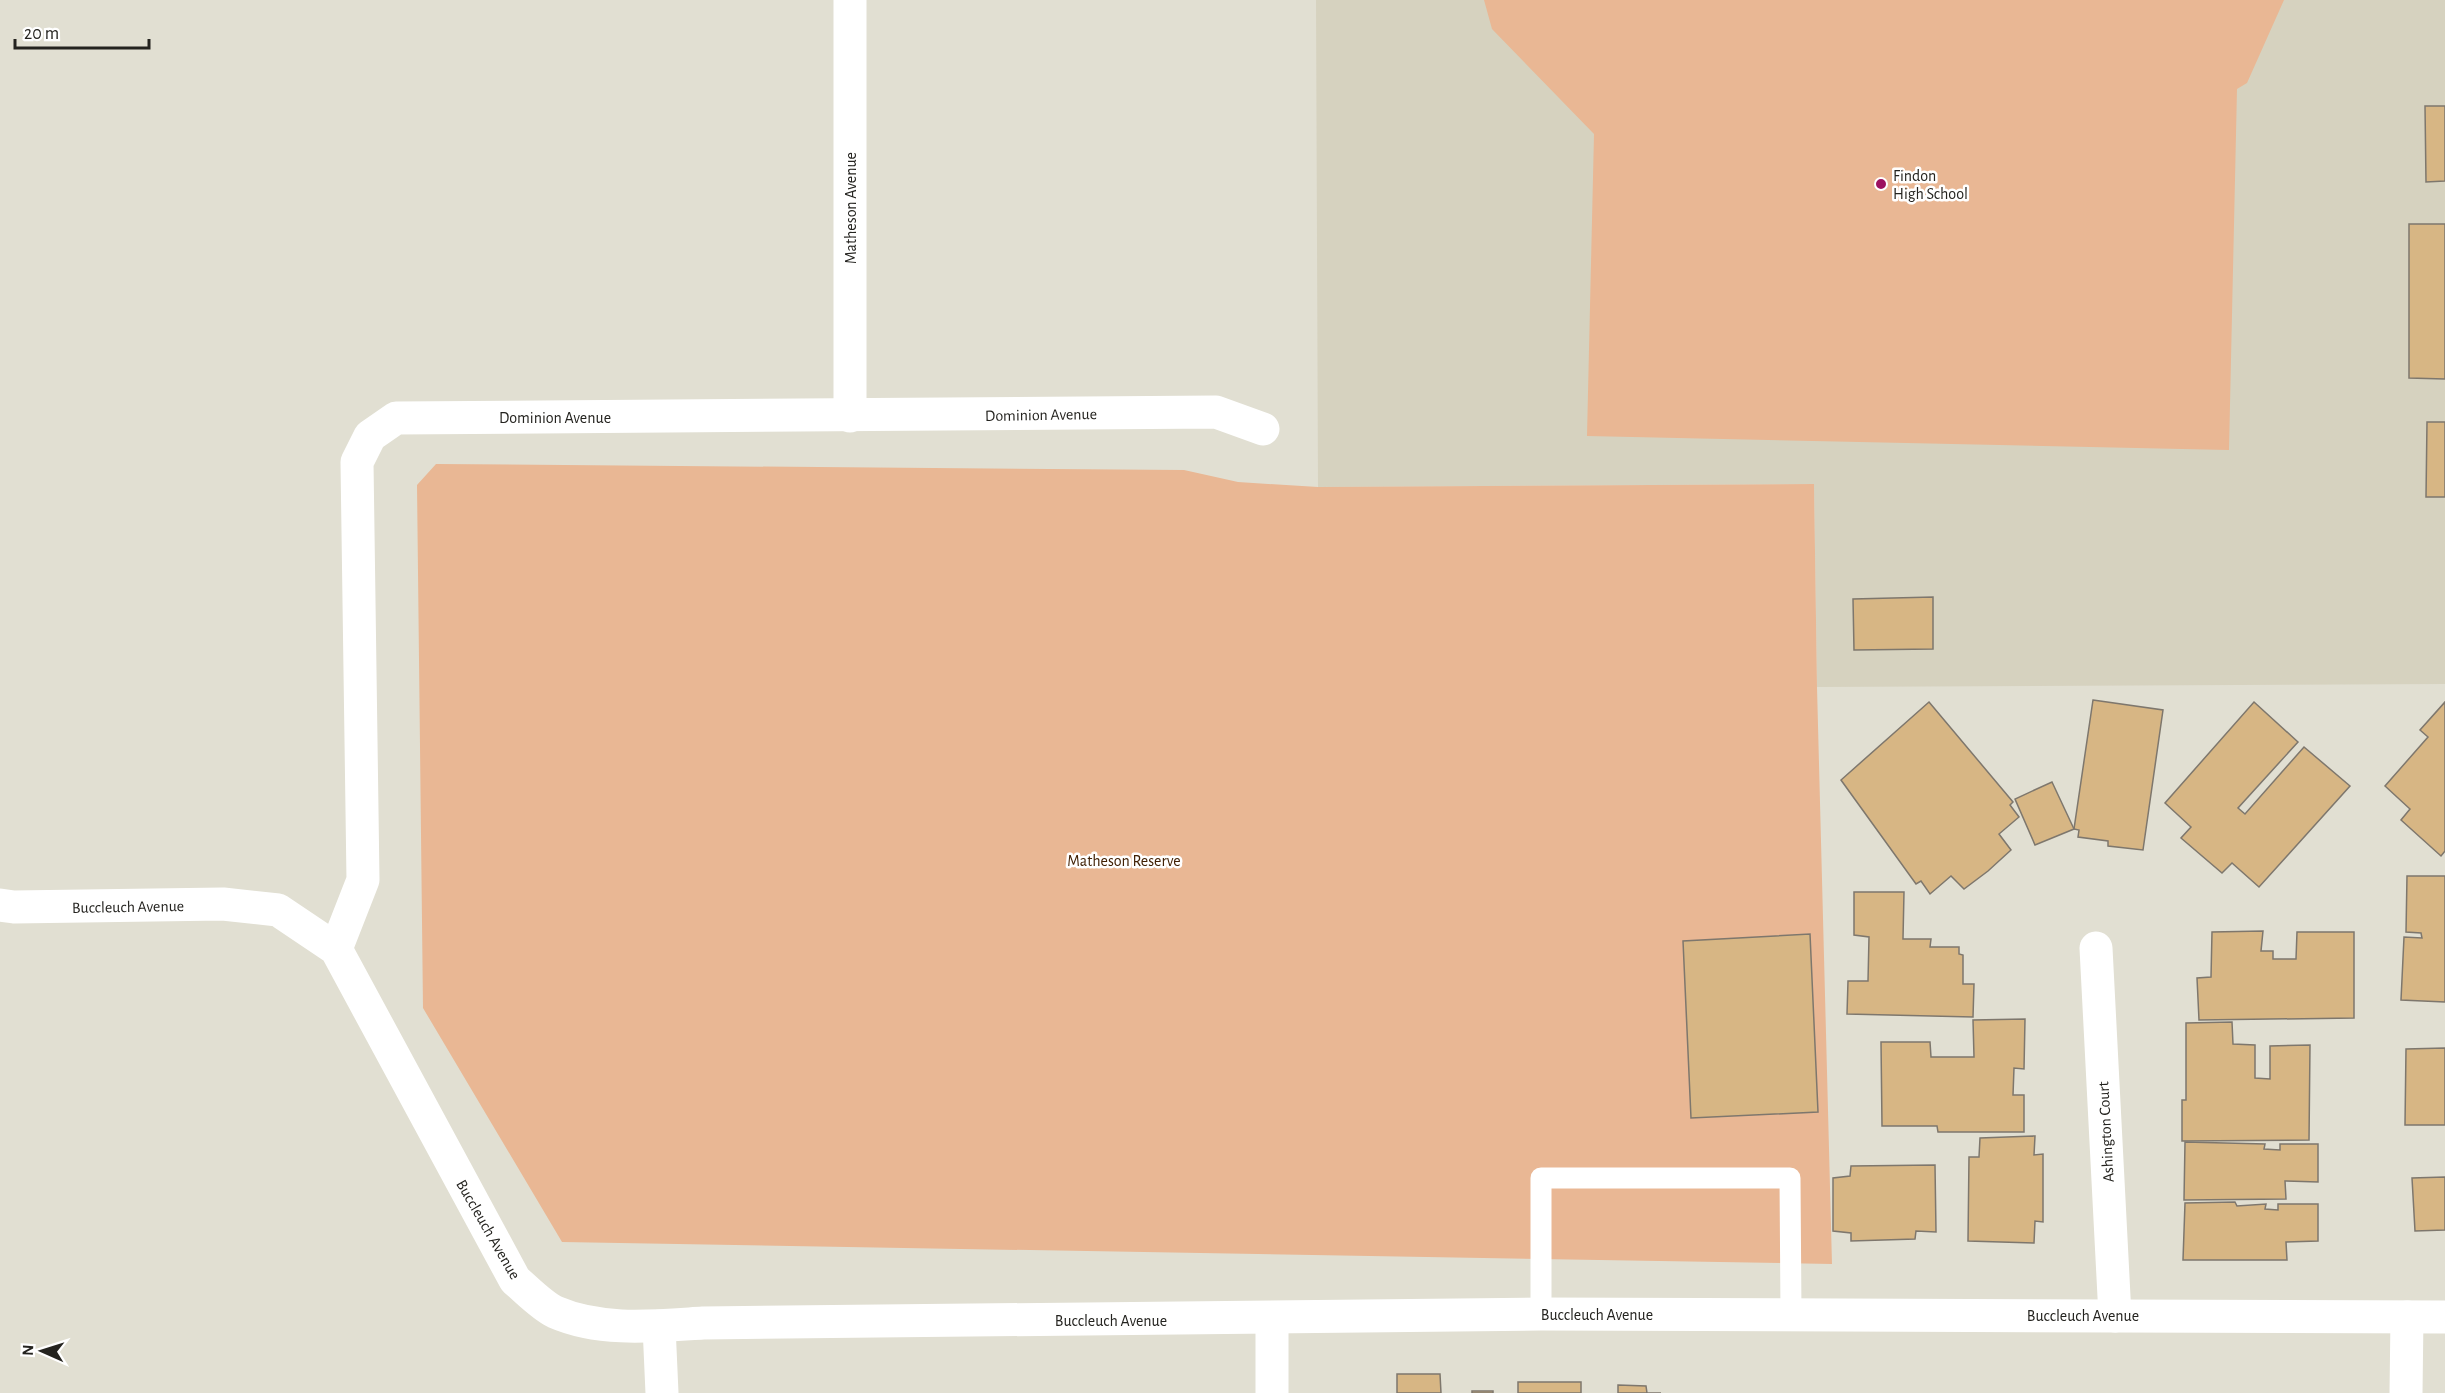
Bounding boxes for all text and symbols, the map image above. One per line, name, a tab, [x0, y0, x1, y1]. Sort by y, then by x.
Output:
scale bar	[15, 12, 148, 50]
text: 20 m	[24, 25, 59, 43]
street label: Matheson Avenue	[843, 152, 859, 264]
place label: Findon High School	[1893, 168, 1968, 202]
marker: Findon High School	[1874, 177, 1888, 191]
street label: Dominion Avenue	[985, 406, 1097, 424]
street label: Dominion Avenue	[499, 410, 611, 426]
park label: Matheson Reserve	[1067, 853, 1181, 869]
street label: Buccleuch Avenue	[72, 898, 184, 916]
street label: Ashington Court	[2095, 1081, 2117, 1183]
street label: Buccleuch Avenue	[453, 1177, 523, 1282]
street label: Buccleuch Avenue	[1541, 1307, 1653, 1323]
street label: Buccleuch Avenue	[2027, 1308, 2139, 1324]
street label: Buccleuch Avenue	[1055, 1313, 1167, 1329]
north arrow	[12, 1321, 72, 1381]
text: N	[20, 1344, 36, 1356]

